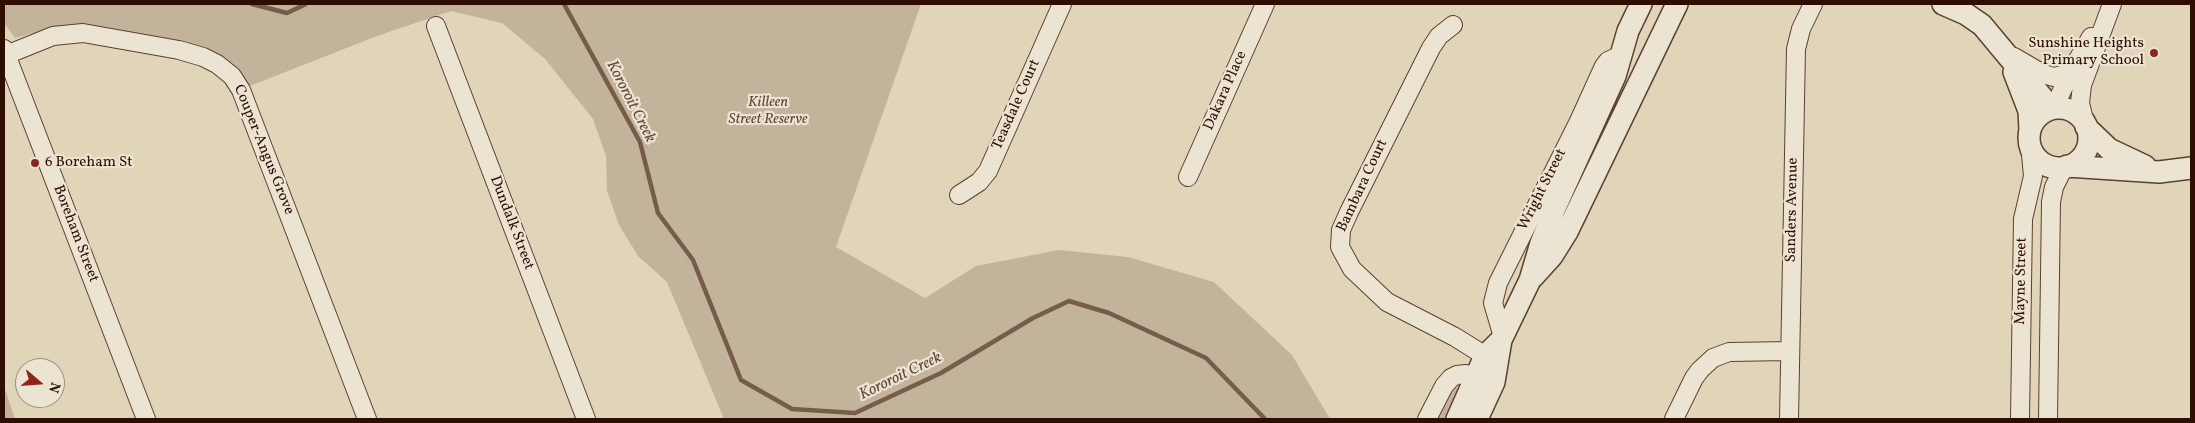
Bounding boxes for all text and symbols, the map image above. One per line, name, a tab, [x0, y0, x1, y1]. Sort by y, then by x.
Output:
place label: Sunshine Heights Primary School	[2028, 35, 2144, 70]
marker: Sunshine Heights Primary School	[2148, 47, 2160, 59]
street label: Dakara Place	[1200, 48, 1252, 134]
street label: Teasdale Court	[989, 57, 1045, 153]
water label: Kororoit Creek	[601, 58, 659, 146]
street label: Couper-Angus Grove	[229, 82, 297, 218]
park label: Killeen Street Reserve	[729, 94, 807, 129]
street label: Bambara Court	[1334, 137, 1392, 235]
street label: Wright Street	[1515, 146, 1571, 234]
place label: 6 Boreham St	[45, 154, 133, 172]
marker: 6 Boreham St	[29, 157, 41, 169]
street label: Sanders Avenue	[1783, 157, 1803, 263]
street label: Dundalk Street	[485, 173, 537, 273]
street label: Boreham Street	[48, 183, 102, 285]
street label: Mayne Street	[2012, 237, 2032, 325]
water label: Kororoit Creek	[857, 349, 945, 405]
north arrow	[15, 358, 65, 408]
text: N	[43, 380, 64, 395]

